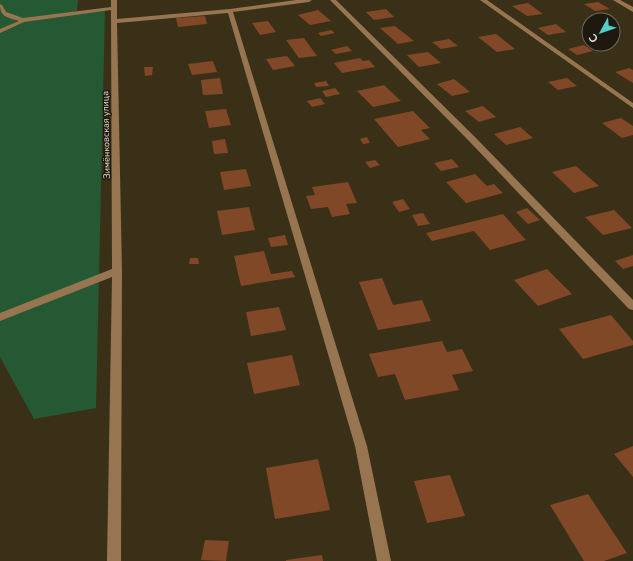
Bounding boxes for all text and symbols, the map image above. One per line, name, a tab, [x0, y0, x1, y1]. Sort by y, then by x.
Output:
north arrow	[581, 12, 621, 52]
text: С	[585, 30, 602, 46]
street label: Зимёнковская улица	[99, 91, 113, 179]

